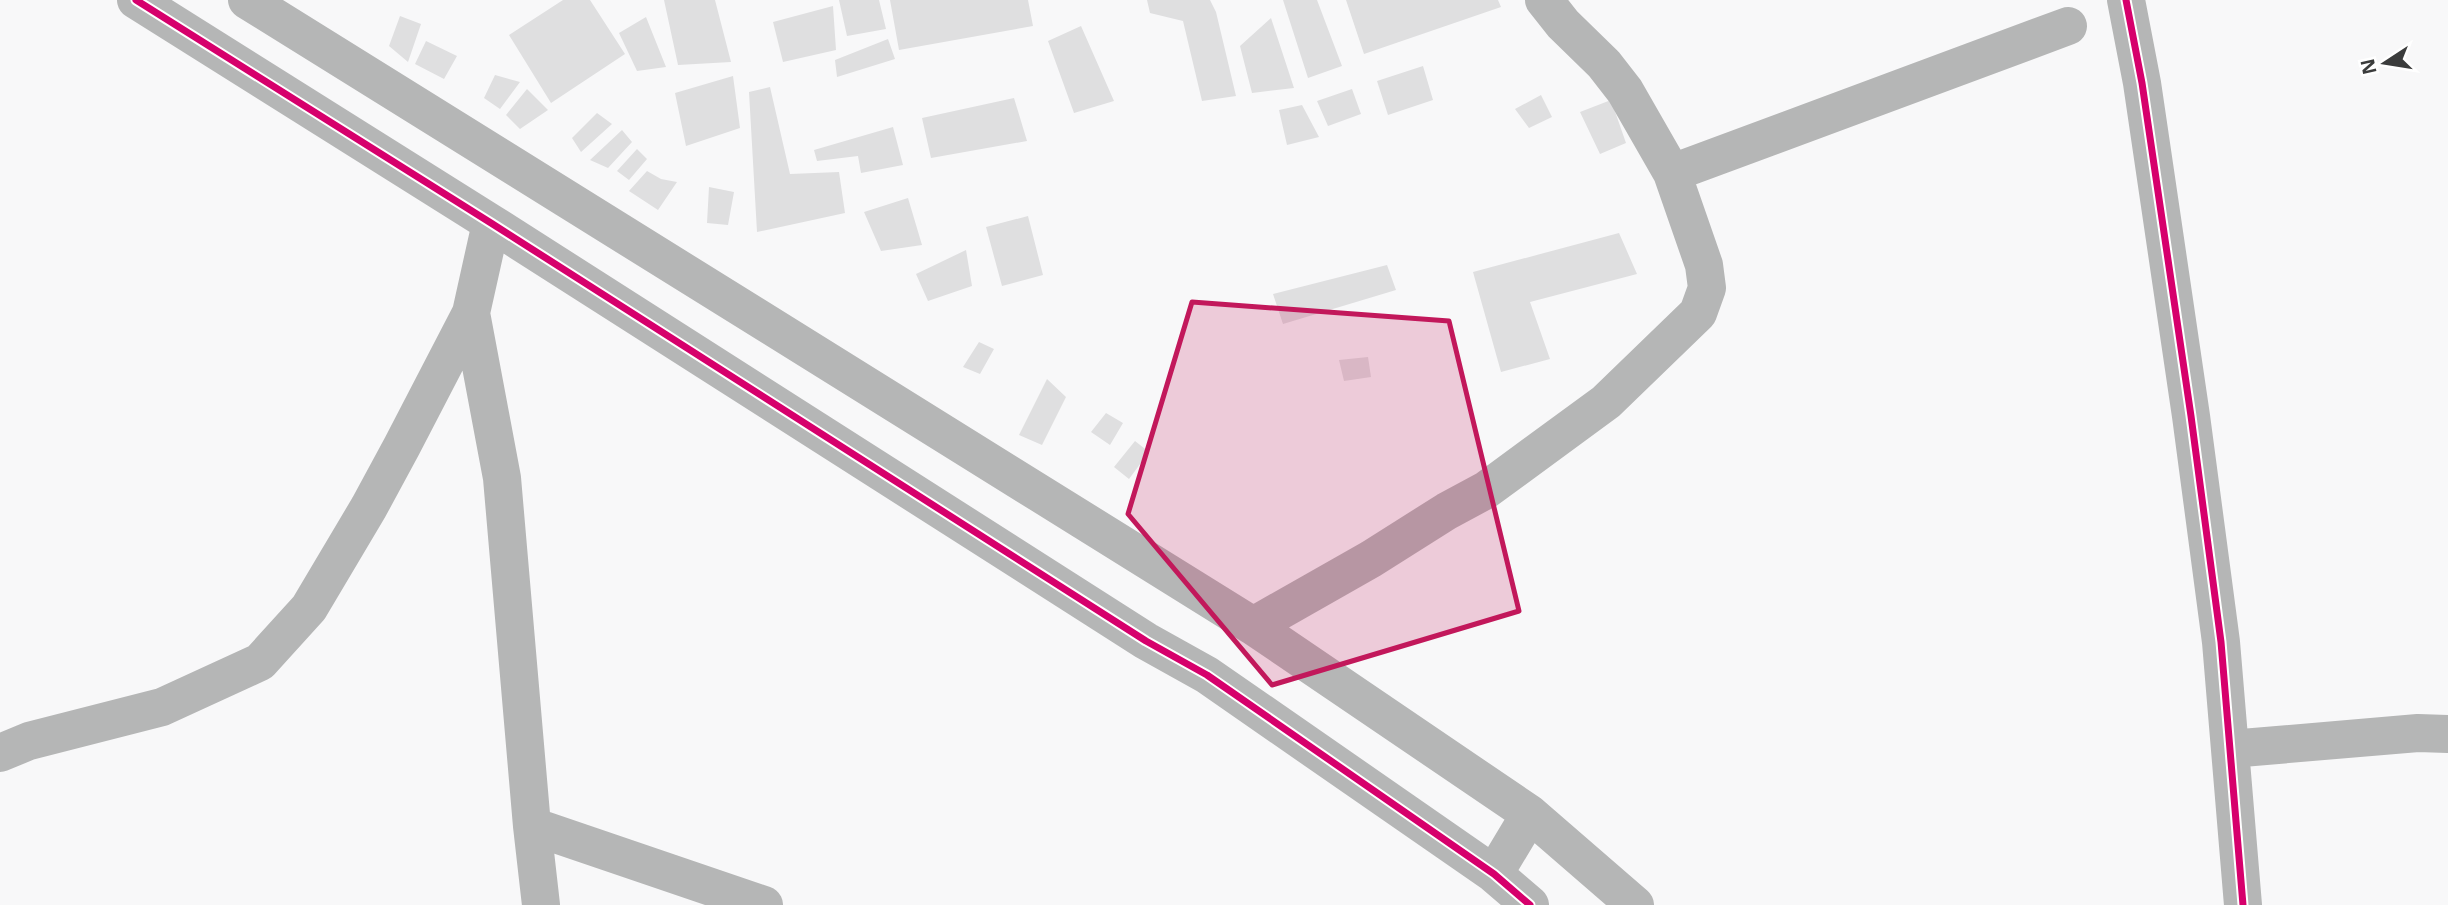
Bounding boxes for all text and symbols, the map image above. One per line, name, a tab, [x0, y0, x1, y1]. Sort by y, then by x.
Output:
north arrow	[2350, 28, 2420, 98]
text: N	[2354, 56, 2383, 77]

